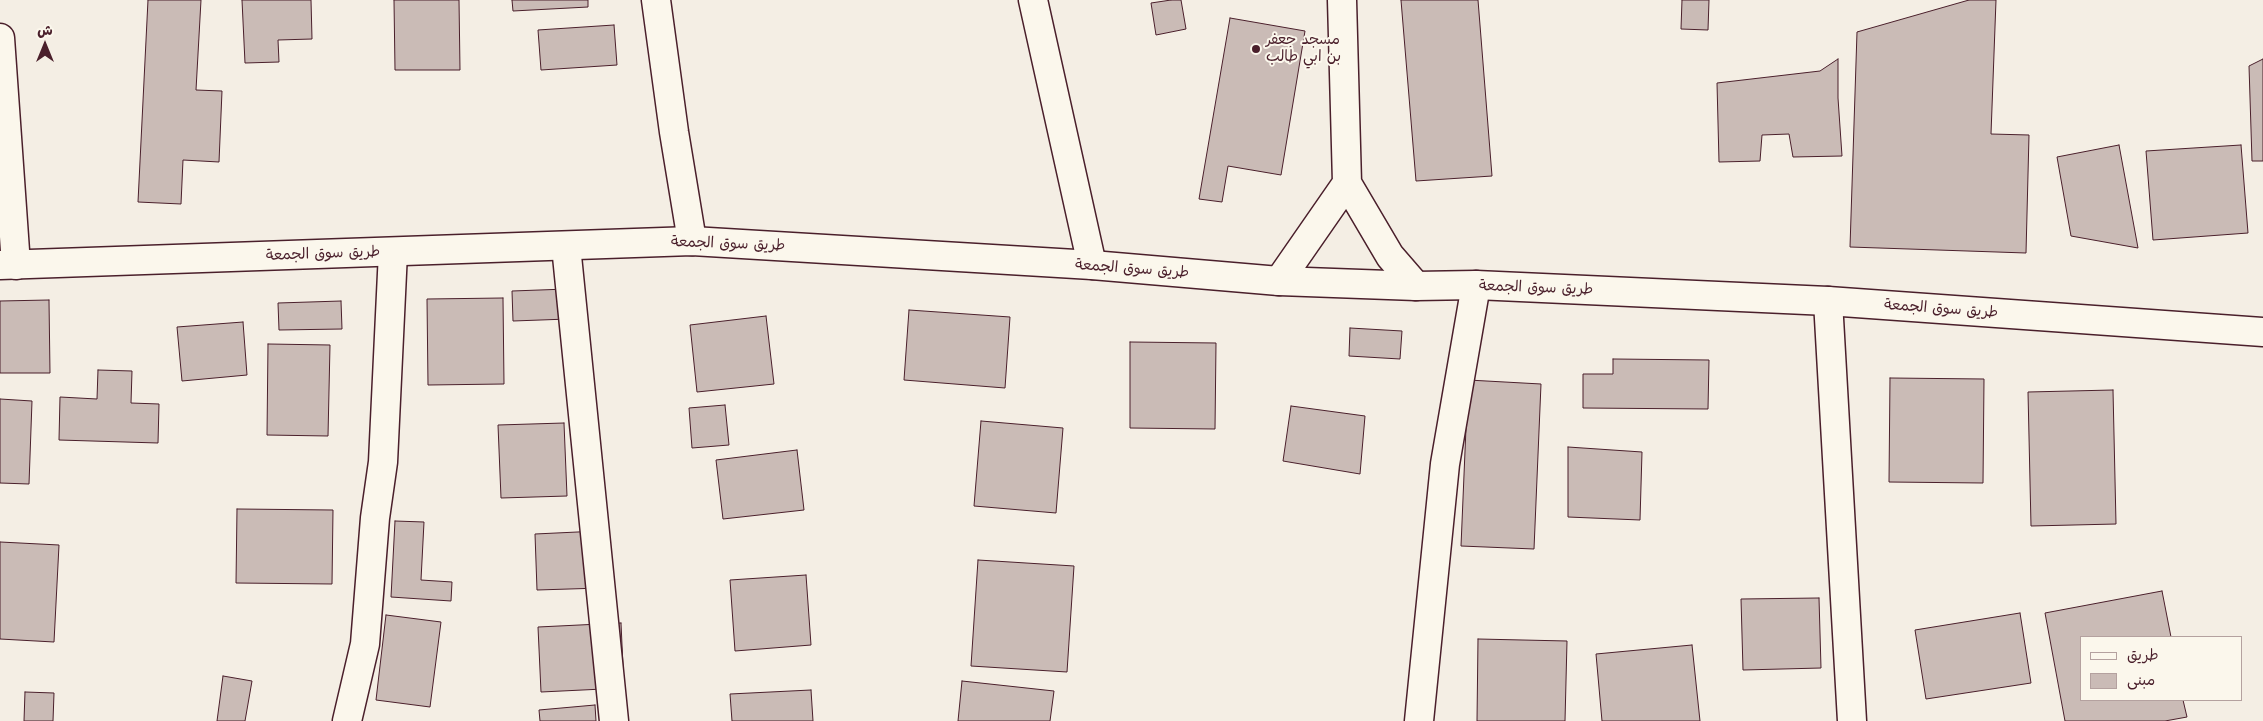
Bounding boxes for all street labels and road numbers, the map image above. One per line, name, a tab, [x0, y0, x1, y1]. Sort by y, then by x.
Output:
street label: طريق سوق الجمعة	[671, 233, 785, 255]
street label: طريق سوق الجمعة	[266, 243, 380, 265]
street label: طريق سوق الجمعة	[1074, 256, 1190, 282]
street label: طريق سوق الجمعة	[1479, 277, 1593, 299]
street label: طريق سوق الجمعة	[1883, 296, 1999, 322]

